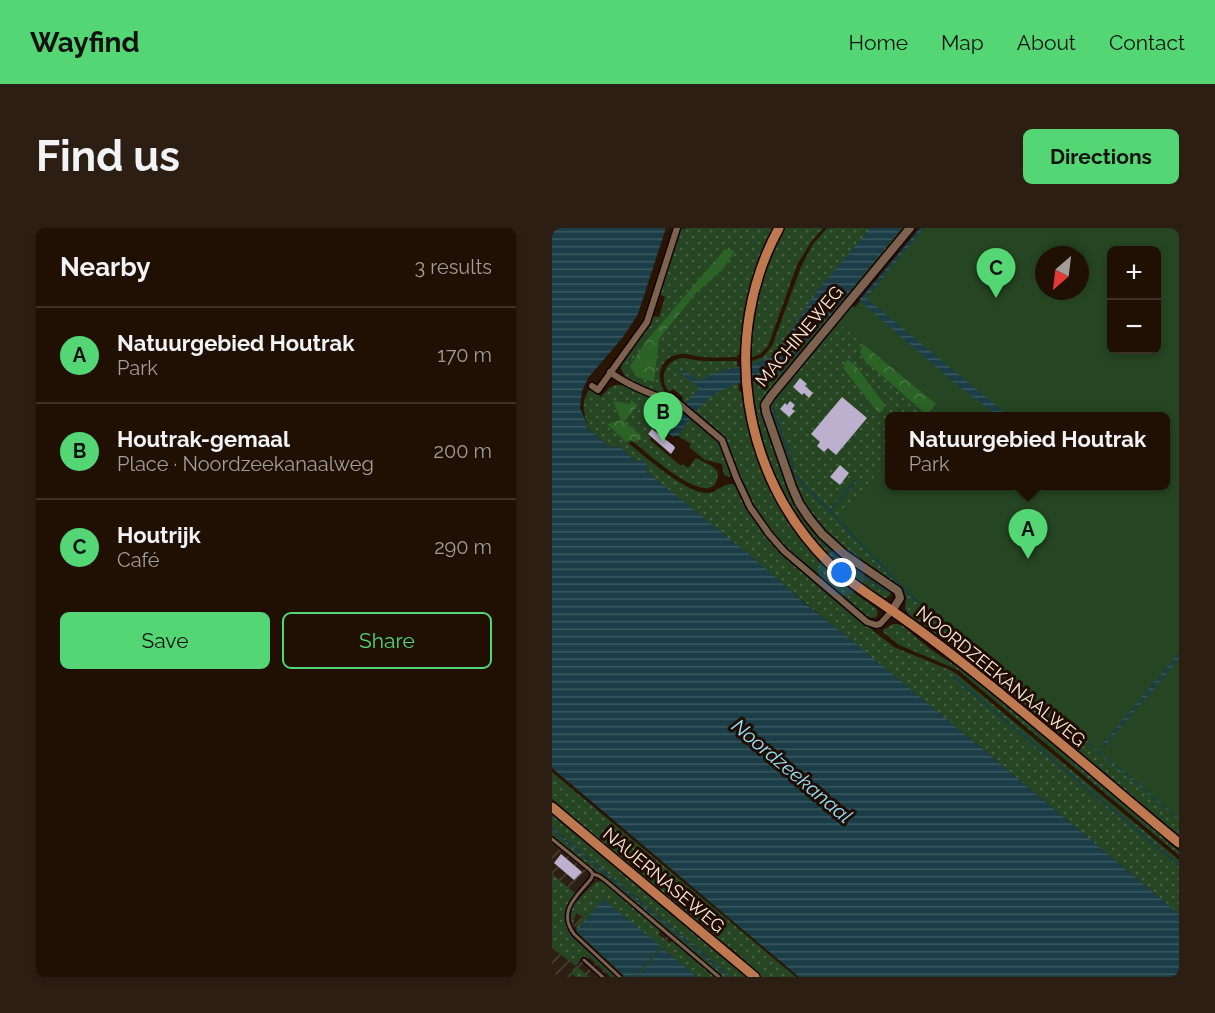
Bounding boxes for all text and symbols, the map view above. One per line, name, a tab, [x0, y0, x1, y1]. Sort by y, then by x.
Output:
text: Wayfind	[30, 26, 140, 59]
text: Home	[849, 30, 908, 55]
text: Map	[941, 30, 984, 55]
text: About	[1017, 30, 1076, 55]
text: Contact	[1109, 30, 1185, 55]
button: Directions	[1023, 129, 1179, 184]
text: Find us	[36, 132, 180, 181]
north arrow	[1035, 246, 1089, 300]
map controls	[1107, 246, 1161, 354]
button: +	[1107, 246, 1161, 300]
pin: C	[976, 248, 1016, 298]
text: Nearby	[60, 252, 150, 282]
text: 3 results	[414, 255, 492, 279]
street label: MACHINEWEG	[751, 281, 847, 391]
button: −	[1107, 300, 1161, 354]
text: Natuurgebied Houtrak	[117, 330, 354, 356]
text: A	[73, 343, 86, 367]
text: 170 m	[437, 343, 492, 367]
text: Park	[117, 356, 158, 380]
pin: B	[644, 392, 682, 442]
popup	[885, 412, 1170, 490]
text: Houtrak-gemaal	[117, 426, 290, 452]
text: Natuurgebied Houtrak	[909, 426, 1146, 452]
text: B	[73, 439, 86, 463]
text: 200 m	[434, 439, 492, 463]
text: Place · Noordzeekanaalweg	[117, 452, 374, 476]
text: Park	[909, 452, 950, 476]
pin: A	[1008, 510, 1048, 559]
text: Houtrijk	[117, 522, 201, 548]
text: C	[73, 535, 86, 559]
text: 290 m	[434, 535, 492, 559]
text: Café	[117, 548, 160, 572]
your location	[827, 558, 856, 587]
street label: NOORDZEEKANAALWEG	[912, 601, 1090, 751]
button: Save	[60, 612, 270, 669]
button: Share	[282, 612, 492, 669]
water label: Noordzeekanaal	[727, 714, 857, 828]
street label: NAUERNASEWEG	[599, 823, 729, 937]

